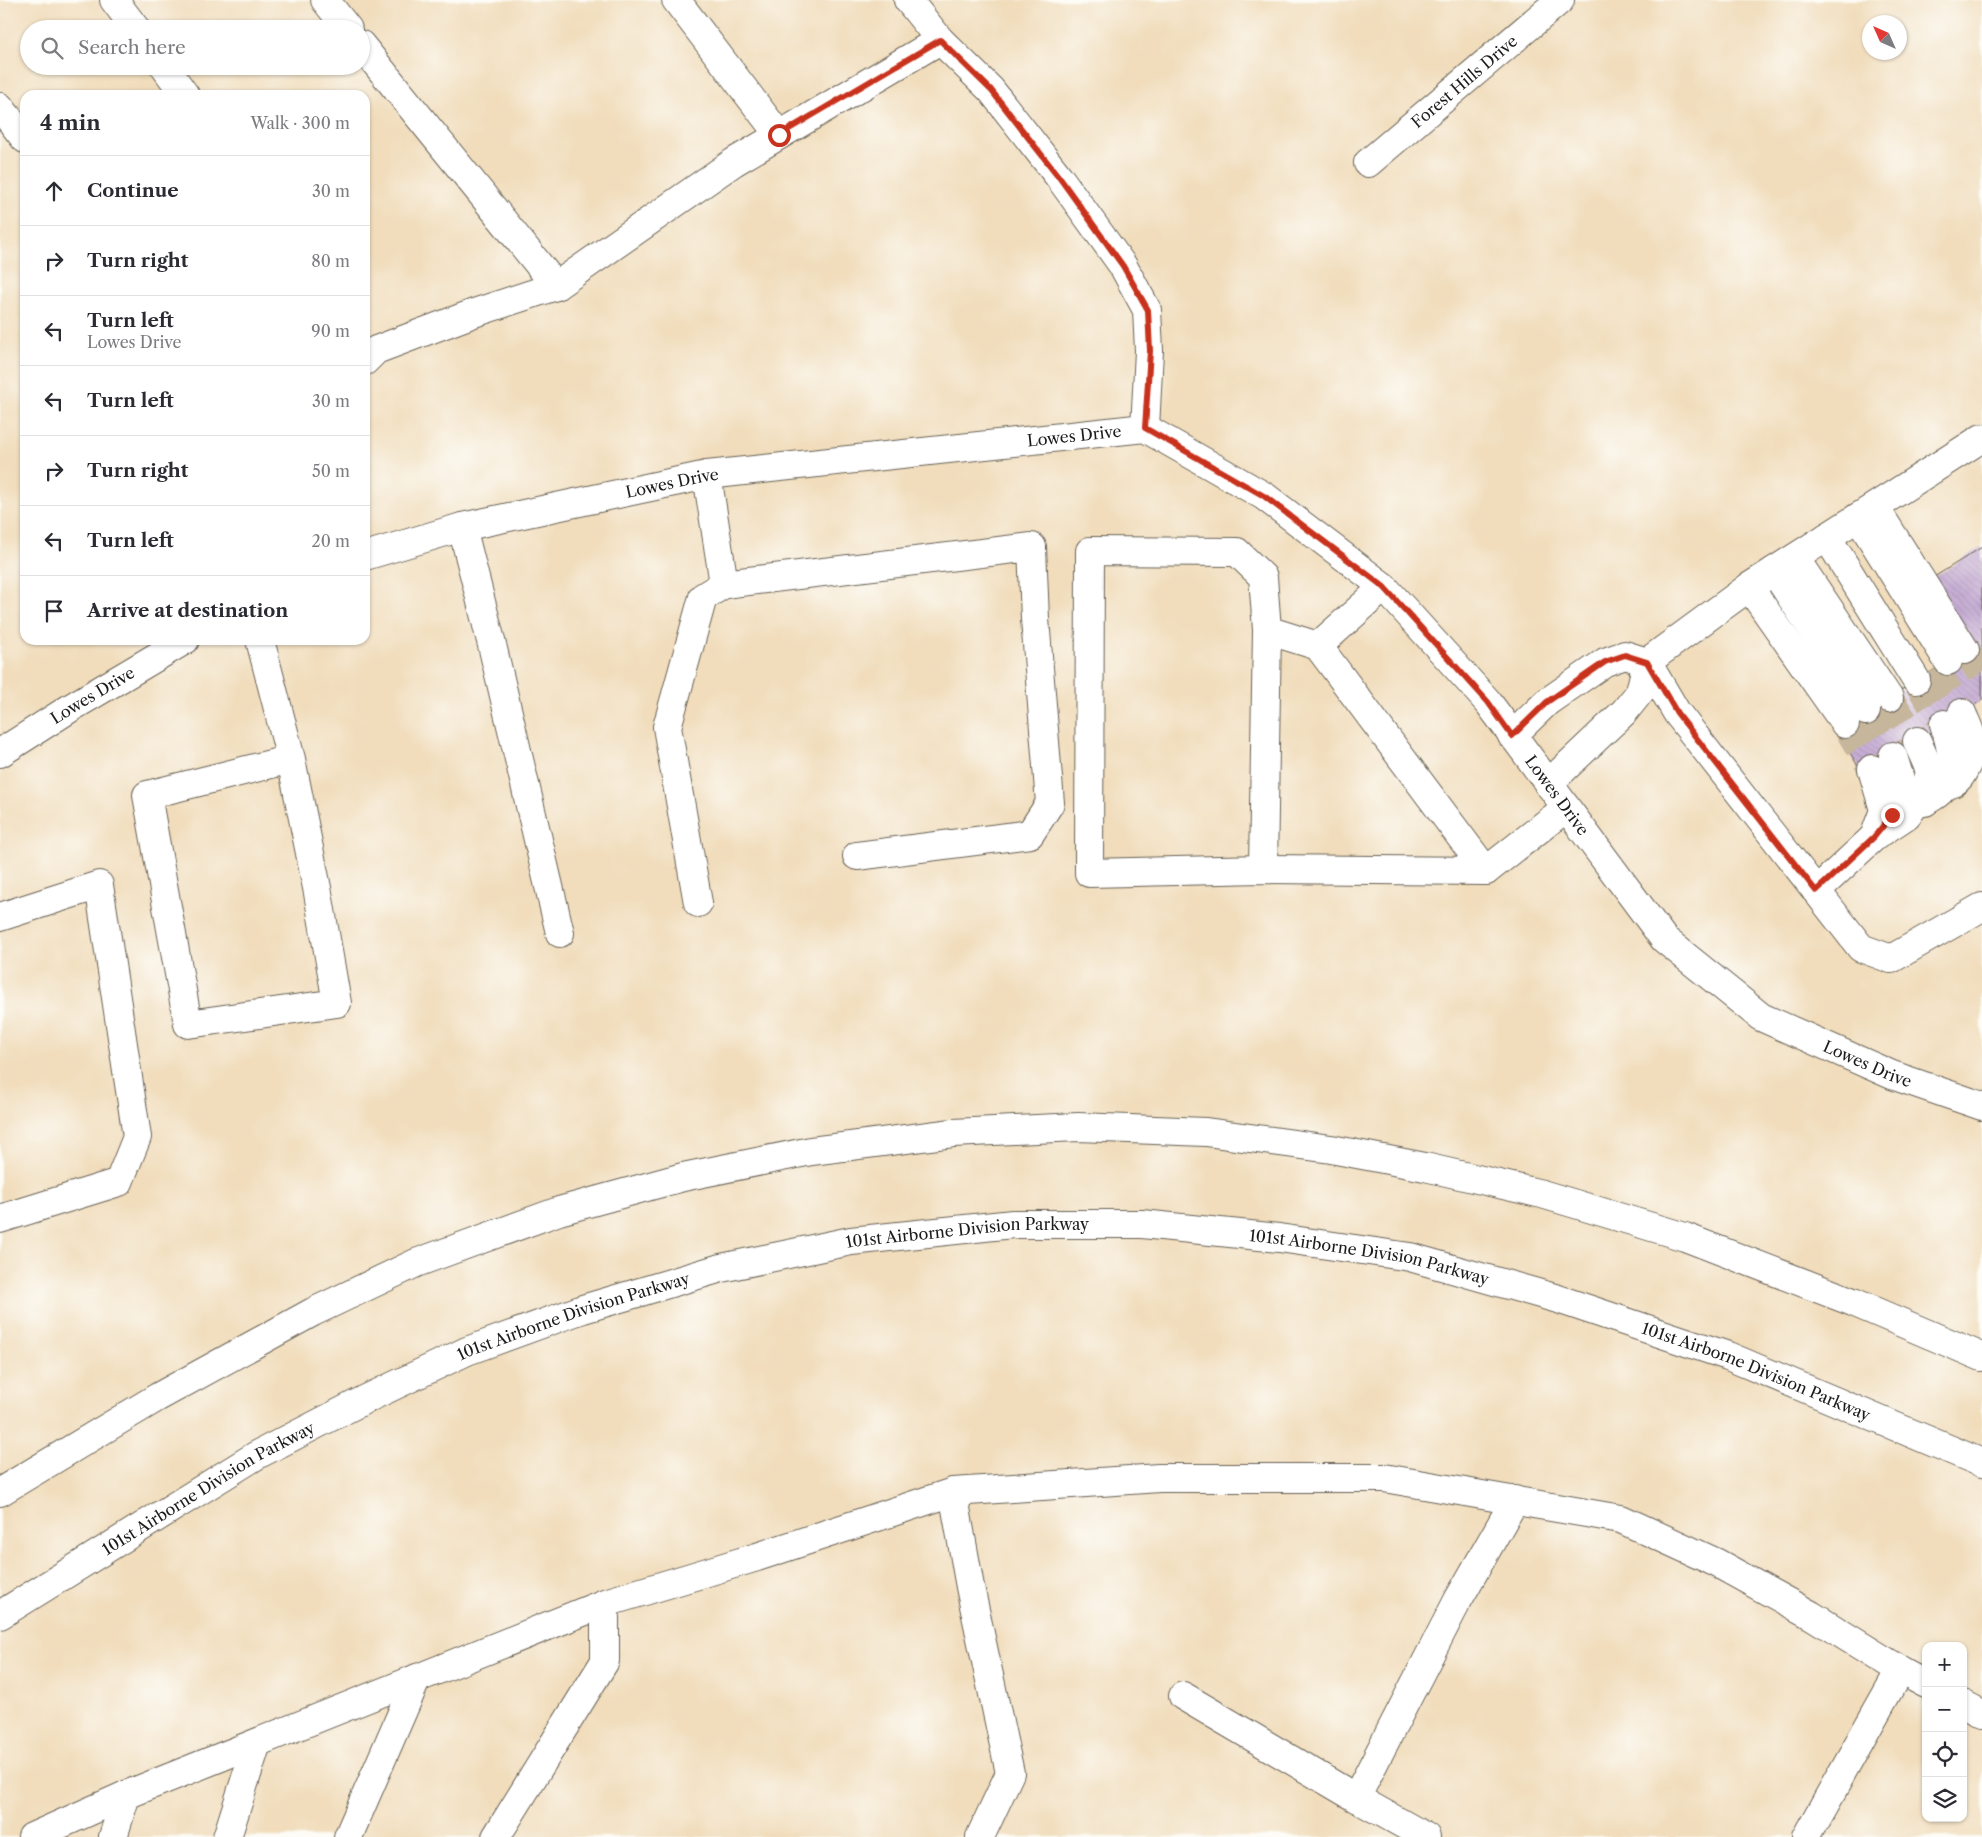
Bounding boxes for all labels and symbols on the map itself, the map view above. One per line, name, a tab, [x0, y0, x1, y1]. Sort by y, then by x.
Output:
north arrow	[1862, 15, 1907, 60]
street label: Forest Hills Drive	[1407, 31, 1521, 132]
route start	[768, 124, 791, 147]
street label: Lowes Drive	[1026, 421, 1122, 451]
street label: Lowes Drive	[624, 464, 720, 502]
street label: Lowes Drive	[47, 662, 138, 728]
street label: Lowes Drive	[1521, 751, 1593, 839]
route end	[1881, 804, 1904, 827]
street label: Lowes Drive	[1820, 1036, 1915, 1091]
street label: 101st Airborne Division Parkway	[844, 1214, 1090, 1252]
street label: 101st Airborne Division Parkway	[1248, 1225, 1493, 1289]
street label: 101st Airborne Division Parkway	[454, 1268, 693, 1364]
street label: 101st Airborne Division Parkway	[1639, 1318, 1875, 1425]
street label: 101st Airborne Division Parkway	[98, 1417, 319, 1559]

